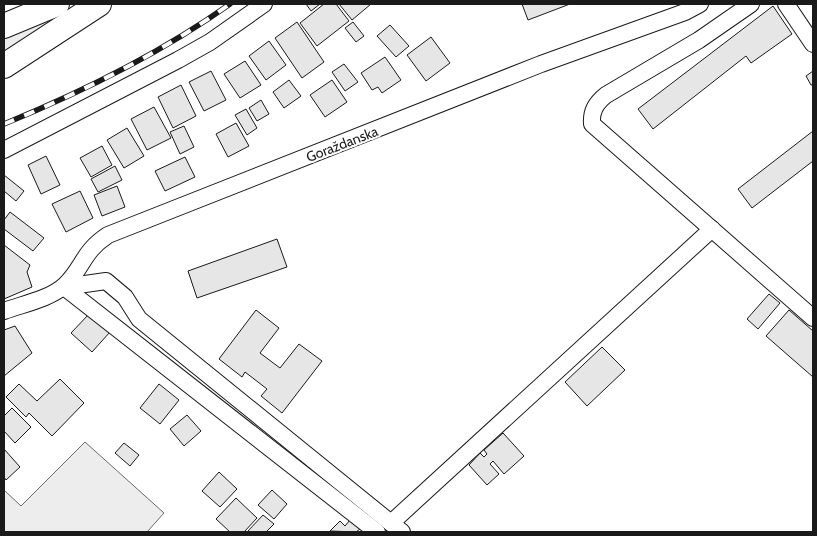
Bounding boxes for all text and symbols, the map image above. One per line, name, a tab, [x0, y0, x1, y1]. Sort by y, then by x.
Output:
street label: Goraždanska	[304, 122, 381, 166]

